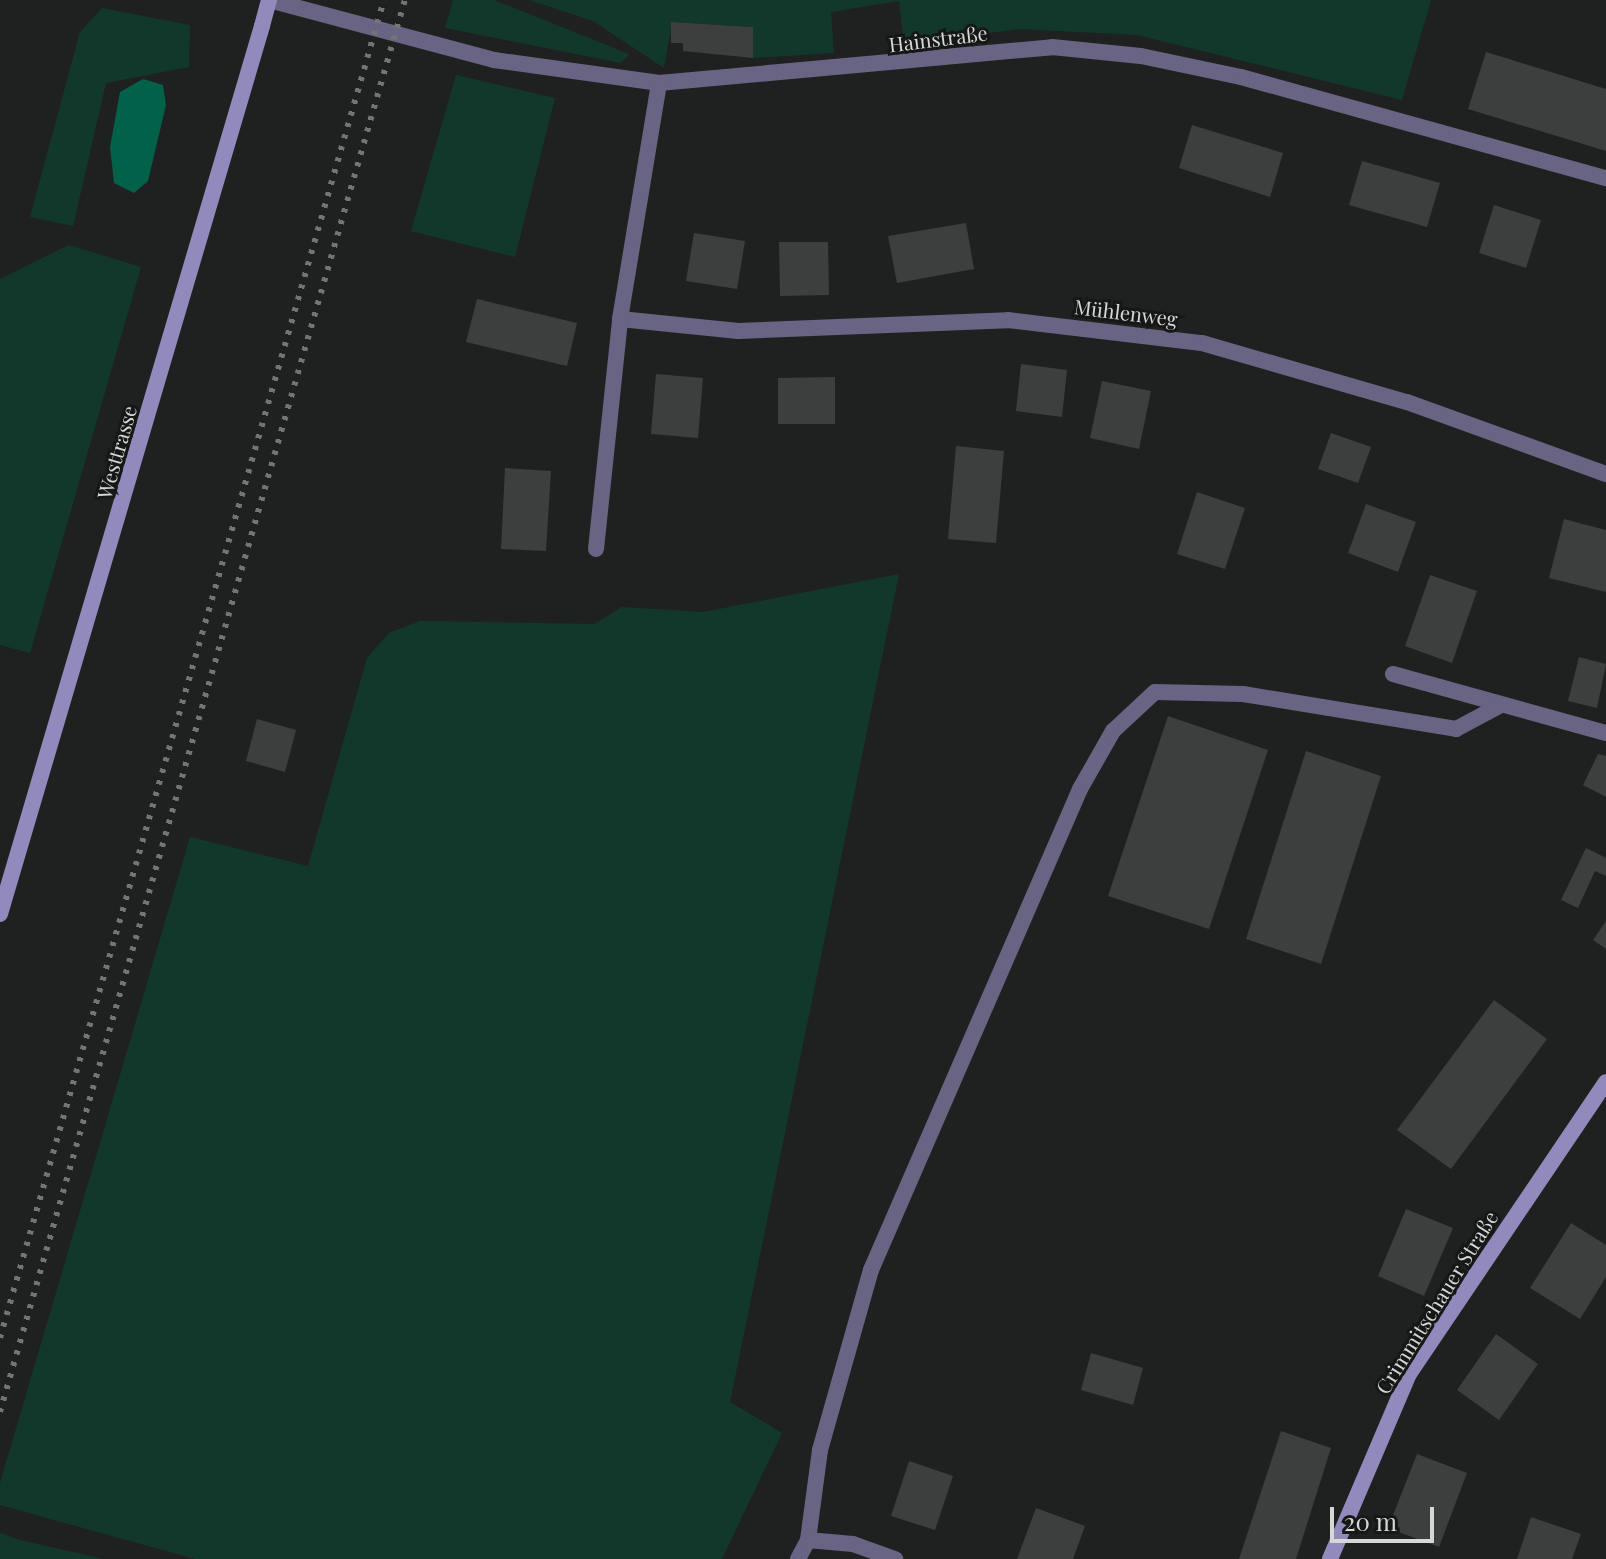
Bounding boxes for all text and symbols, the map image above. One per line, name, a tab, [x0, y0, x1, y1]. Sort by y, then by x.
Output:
street label: Hainstraße	[887, 20, 989, 56]
street label: Mühlenweg	[1073, 294, 1179, 330]
street label: Westtrasse	[91, 403, 141, 501]
street label: Crimmitschauer Straße	[1370, 1206, 1502, 1398]
scale bar	[1334, 1491, 1438, 1541]
text: 20 m	[1344, 1505, 1397, 1537]

